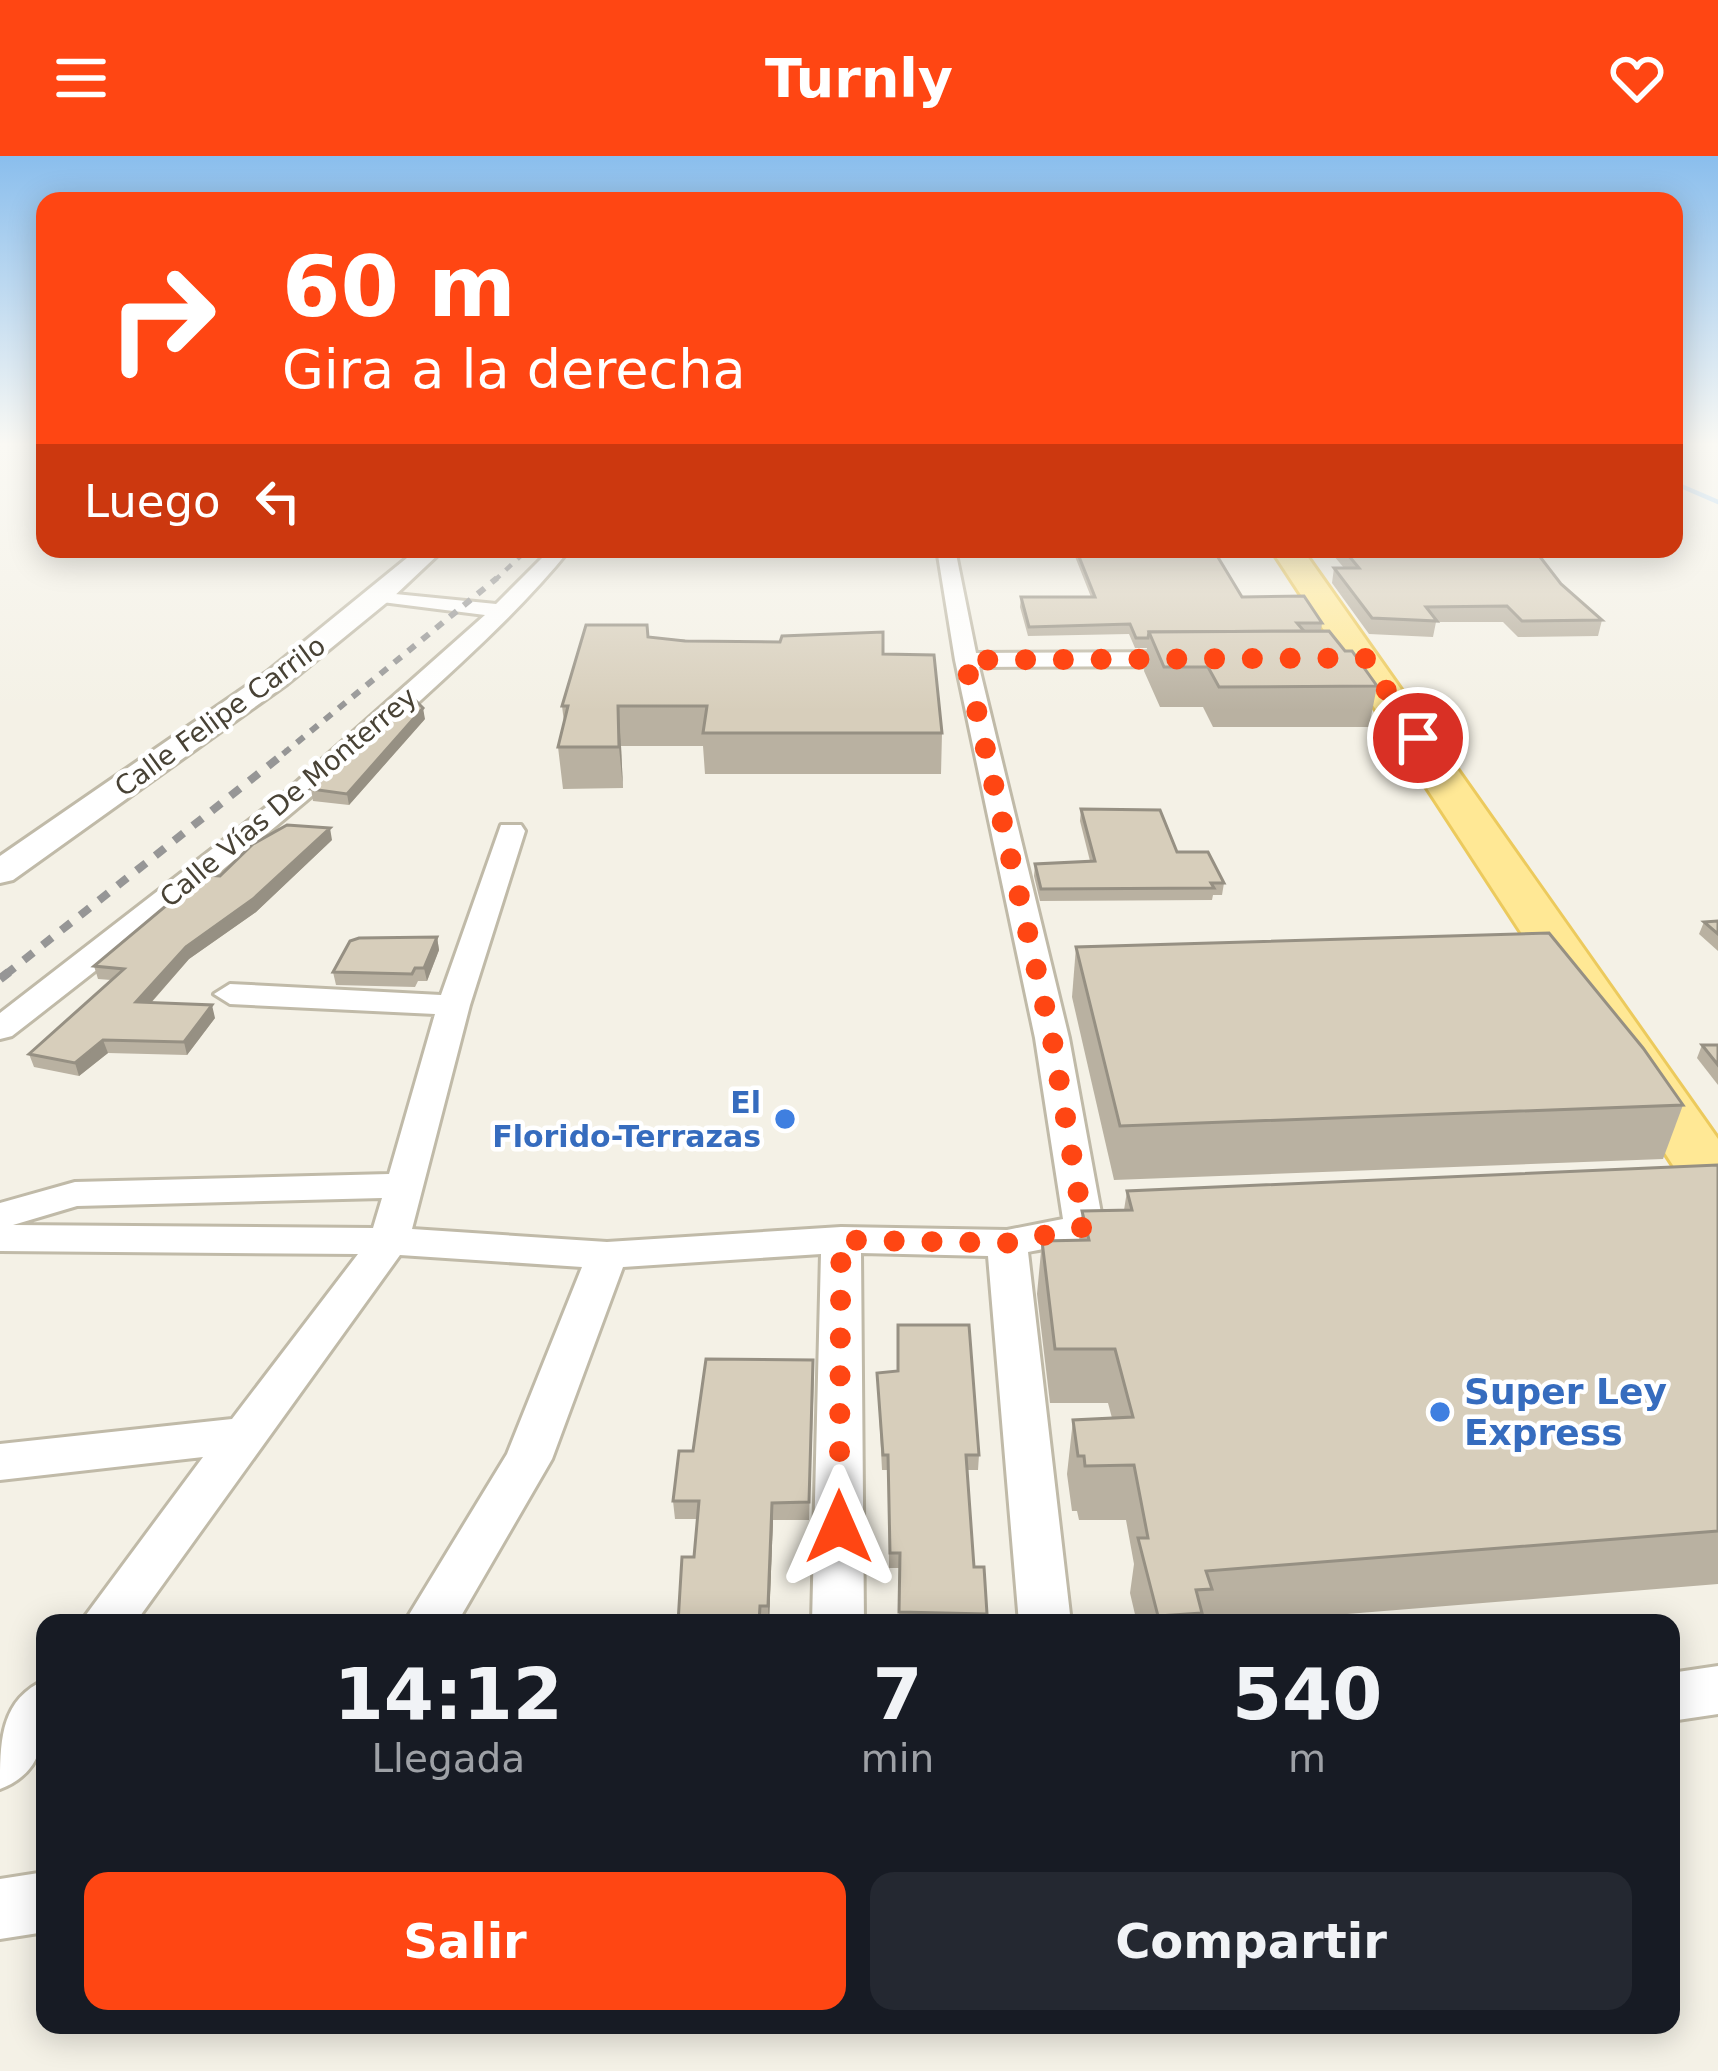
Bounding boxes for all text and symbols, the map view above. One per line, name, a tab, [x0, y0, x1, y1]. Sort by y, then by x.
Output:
icon: menu	[48, 45, 114, 111]
icon: heart	[1604, 45, 1670, 111]
text: Turnly	[765, 47, 953, 110]
text: 60 m	[282, 238, 516, 336]
icon: right	[84, 240, 240, 396]
text: Gira a la derecha	[282, 338, 746, 401]
icon: left	[245, 468, 311, 534]
text: Luego	[84, 475, 221, 528]
street label: Calle Felipe Carrilo	[109, 629, 331, 803]
street label: Calle Vías De Monterrey	[154, 681, 422, 913]
pin	[1367, 687, 1469, 789]
icon: arrive	[1385, 705, 1451, 771]
place label: El Florido-Terrazas	[492, 1085, 761, 1154]
marker: El Florido-Terrazas	[772, 1106, 798, 1132]
place label: Super Ley Express	[1464, 1371, 1667, 1453]
marker: Super Ley Express	[1427, 1399, 1453, 1425]
position arrow	[776, 1464, 902, 1590]
text: 14:12	[334, 1652, 563, 1736]
text: 7	[872, 1652, 922, 1736]
text: 540	[1232, 1652, 1382, 1736]
text: Llegada	[371, 1736, 525, 1781]
text: min	[861, 1736, 934, 1781]
text: m	[1288, 1736, 1326, 1781]
button: Salir	[84, 1872, 846, 2010]
button: Compartir	[870, 1872, 1632, 2010]

